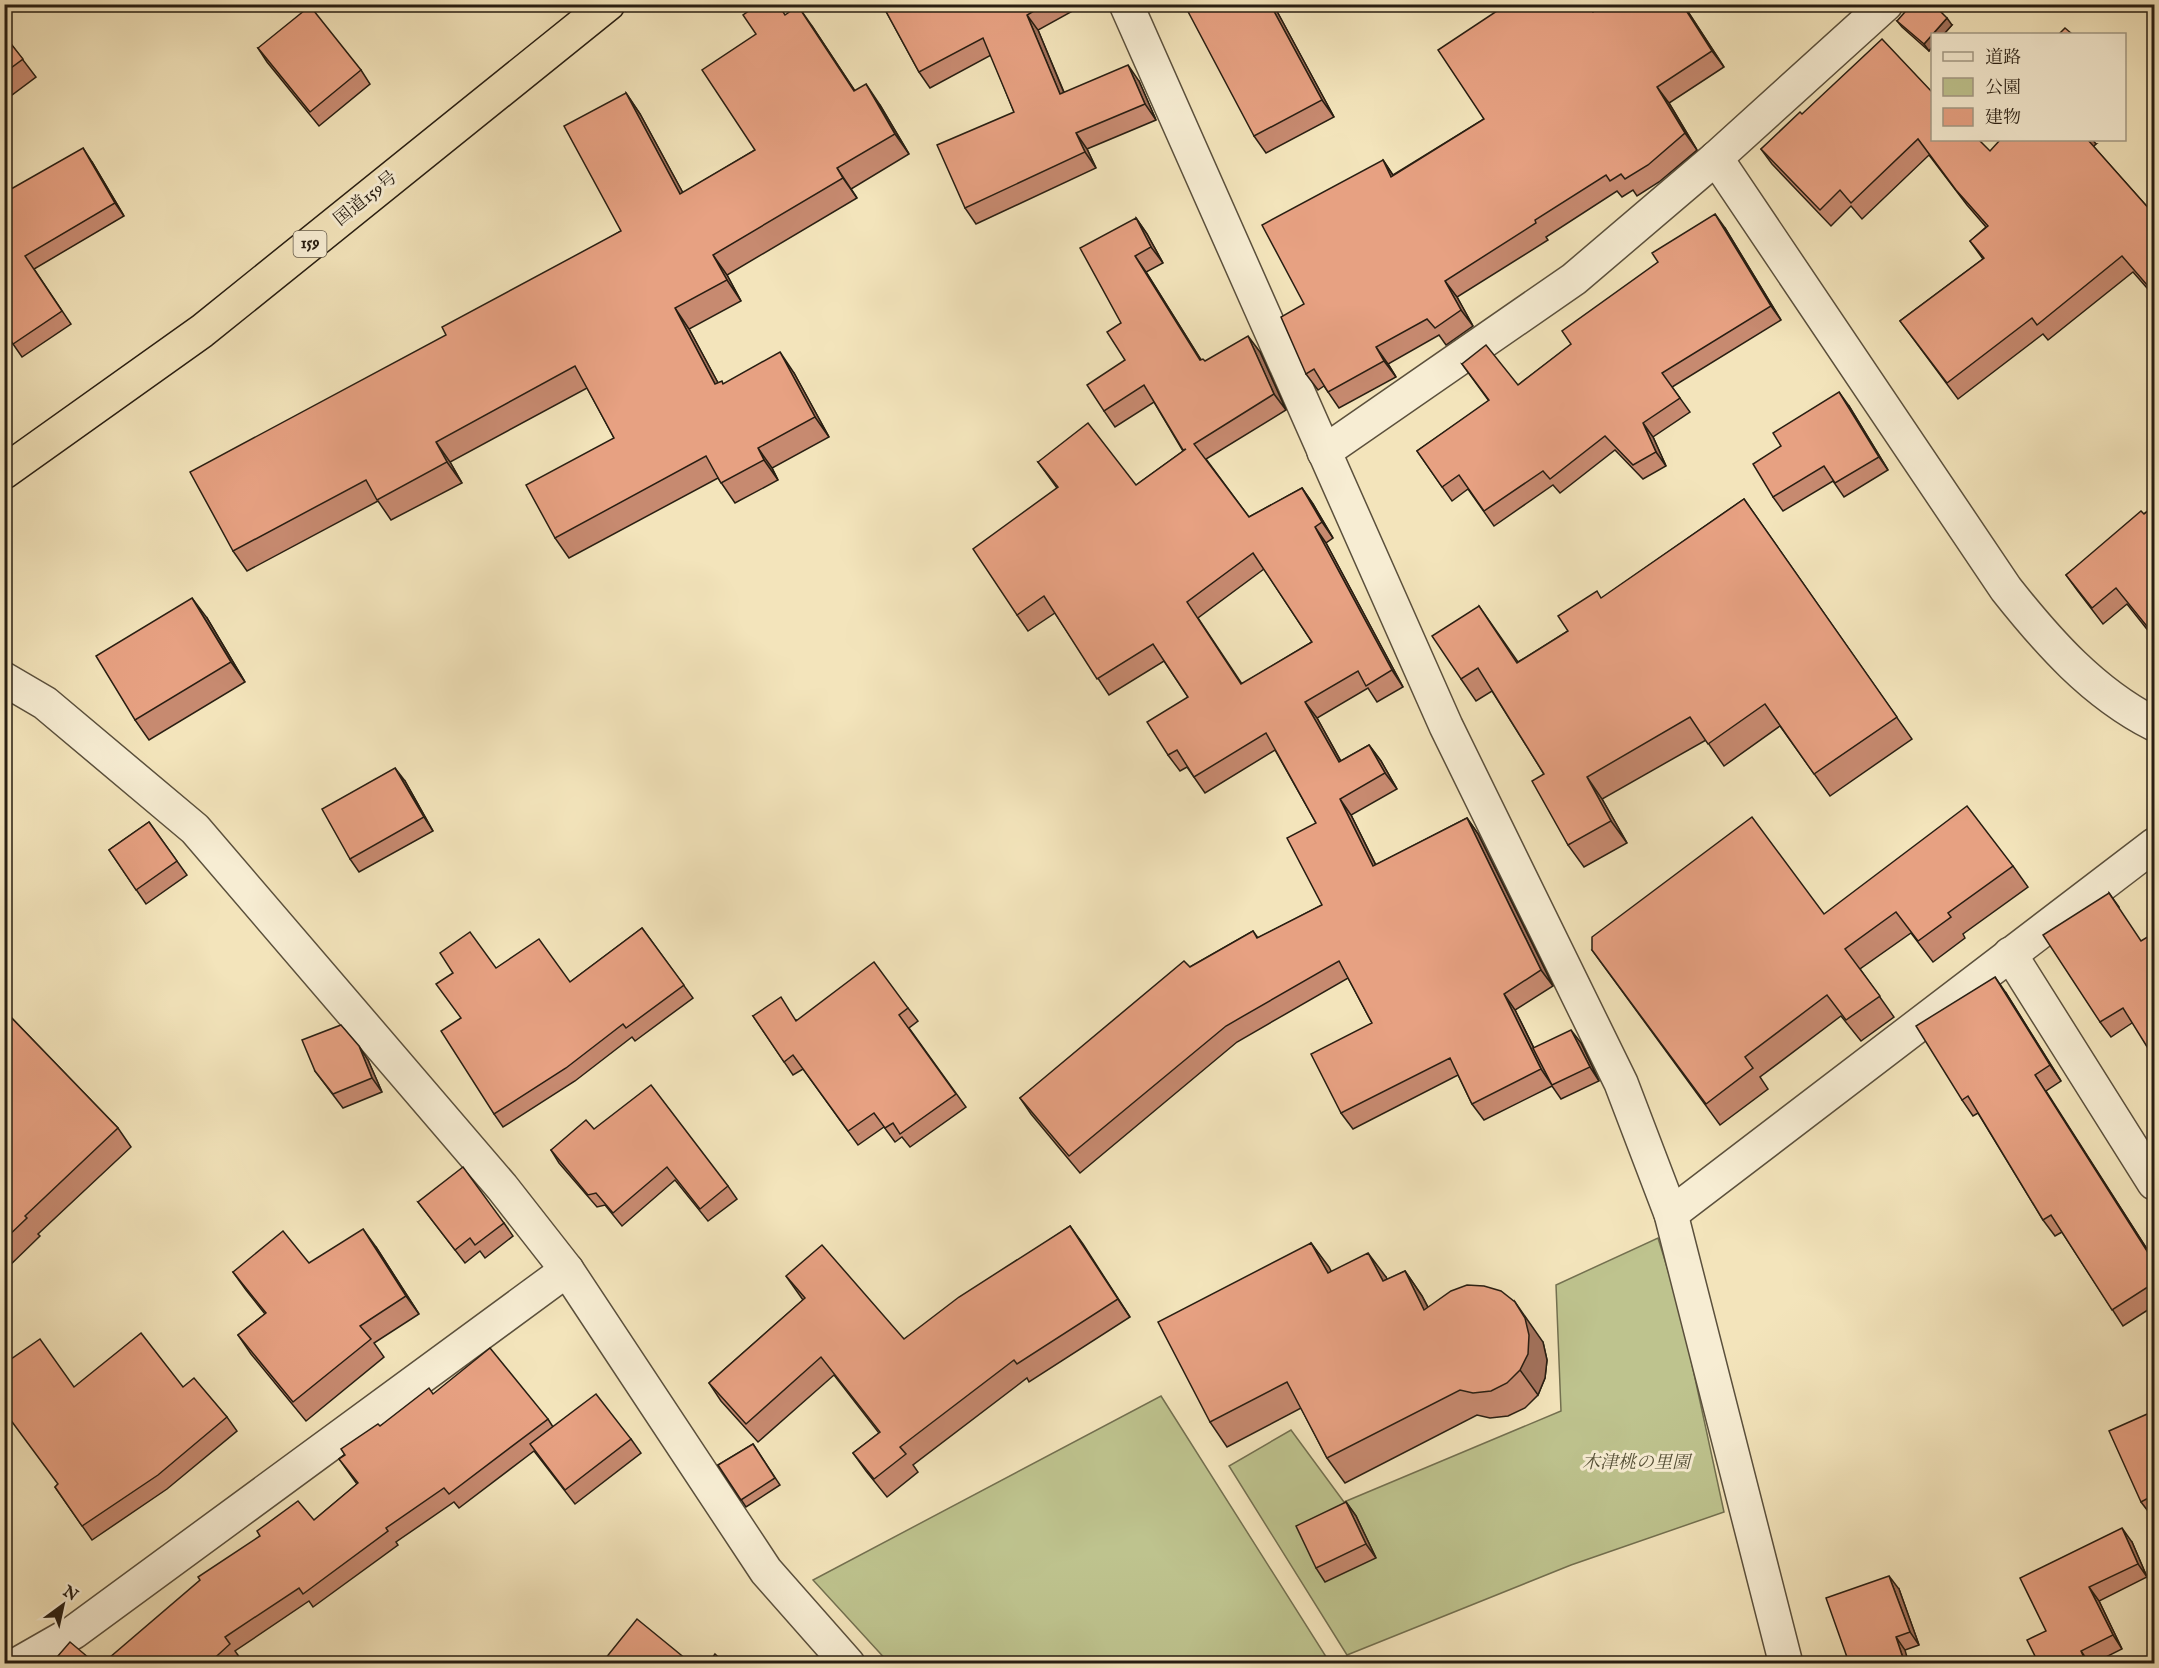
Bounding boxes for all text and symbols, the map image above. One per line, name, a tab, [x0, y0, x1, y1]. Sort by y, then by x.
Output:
legend	[1931, 33, 2126, 141]
text: 道路	[1985, 47, 2021, 70]
text: 公園	[1985, 77, 2021, 100]
text: 建物	[1985, 107, 2021, 130]
street label: 国道159号	[330, 166, 402, 232]
road number: 159	[294, 231, 326, 257]
park label: 木津桃の里園	[1582, 1452, 1693, 1475]
north arrow	[33, 1575, 93, 1635]
text: N	[58, 1581, 81, 1606]

